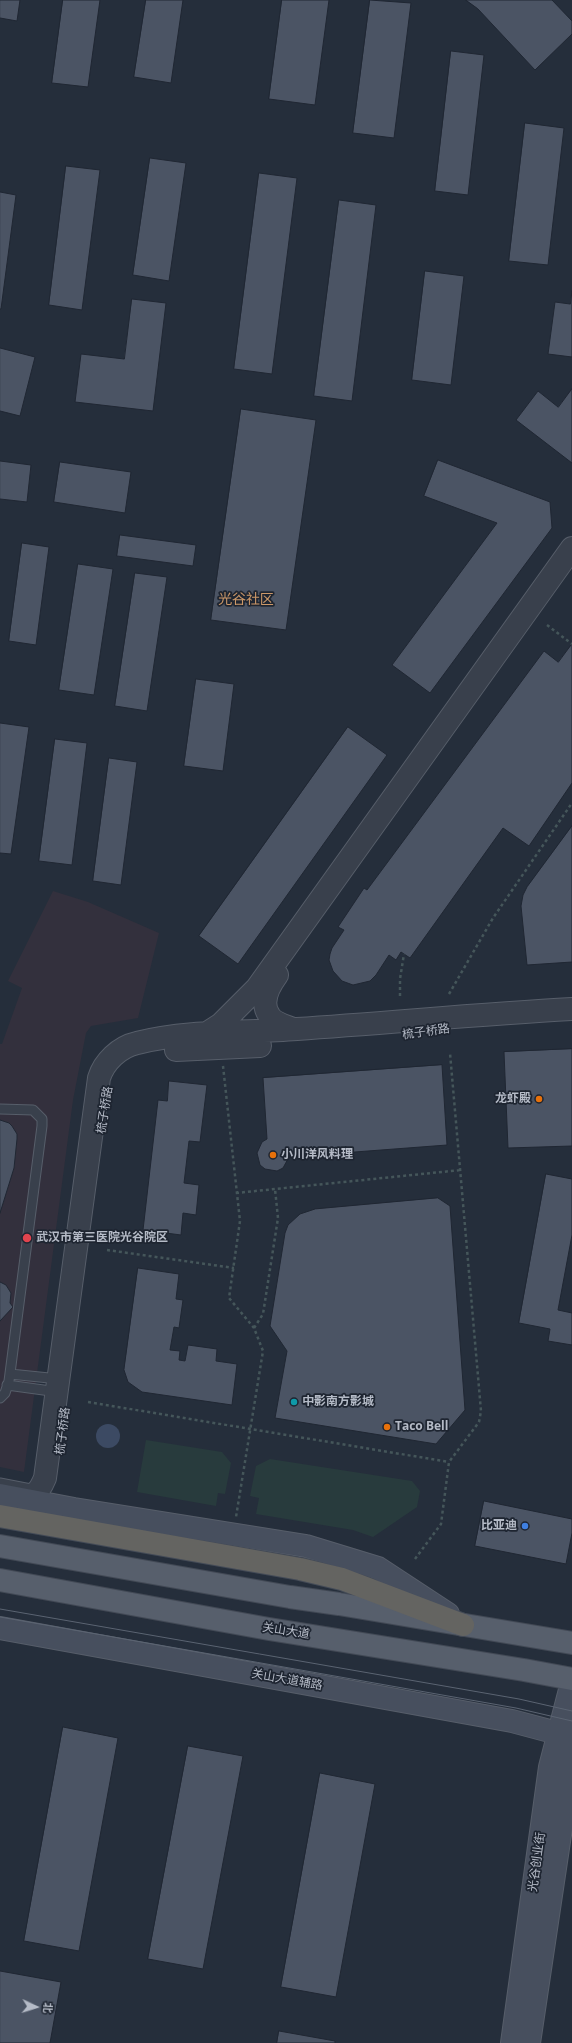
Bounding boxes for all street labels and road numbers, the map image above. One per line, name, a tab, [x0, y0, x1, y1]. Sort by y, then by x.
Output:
street label: 梳子桥路	[401, 1022, 451, 1042]
street label: 梳子桥路	[94, 1085, 116, 1135]
street label: 梳子桥路	[53, 1406, 73, 1456]
street label: 关山大道	[261, 1620, 311, 1642]
street label: 关山大道辅路	[250, 1667, 324, 1693]
street label: 光谷创业街	[526, 1831, 548, 1893]

